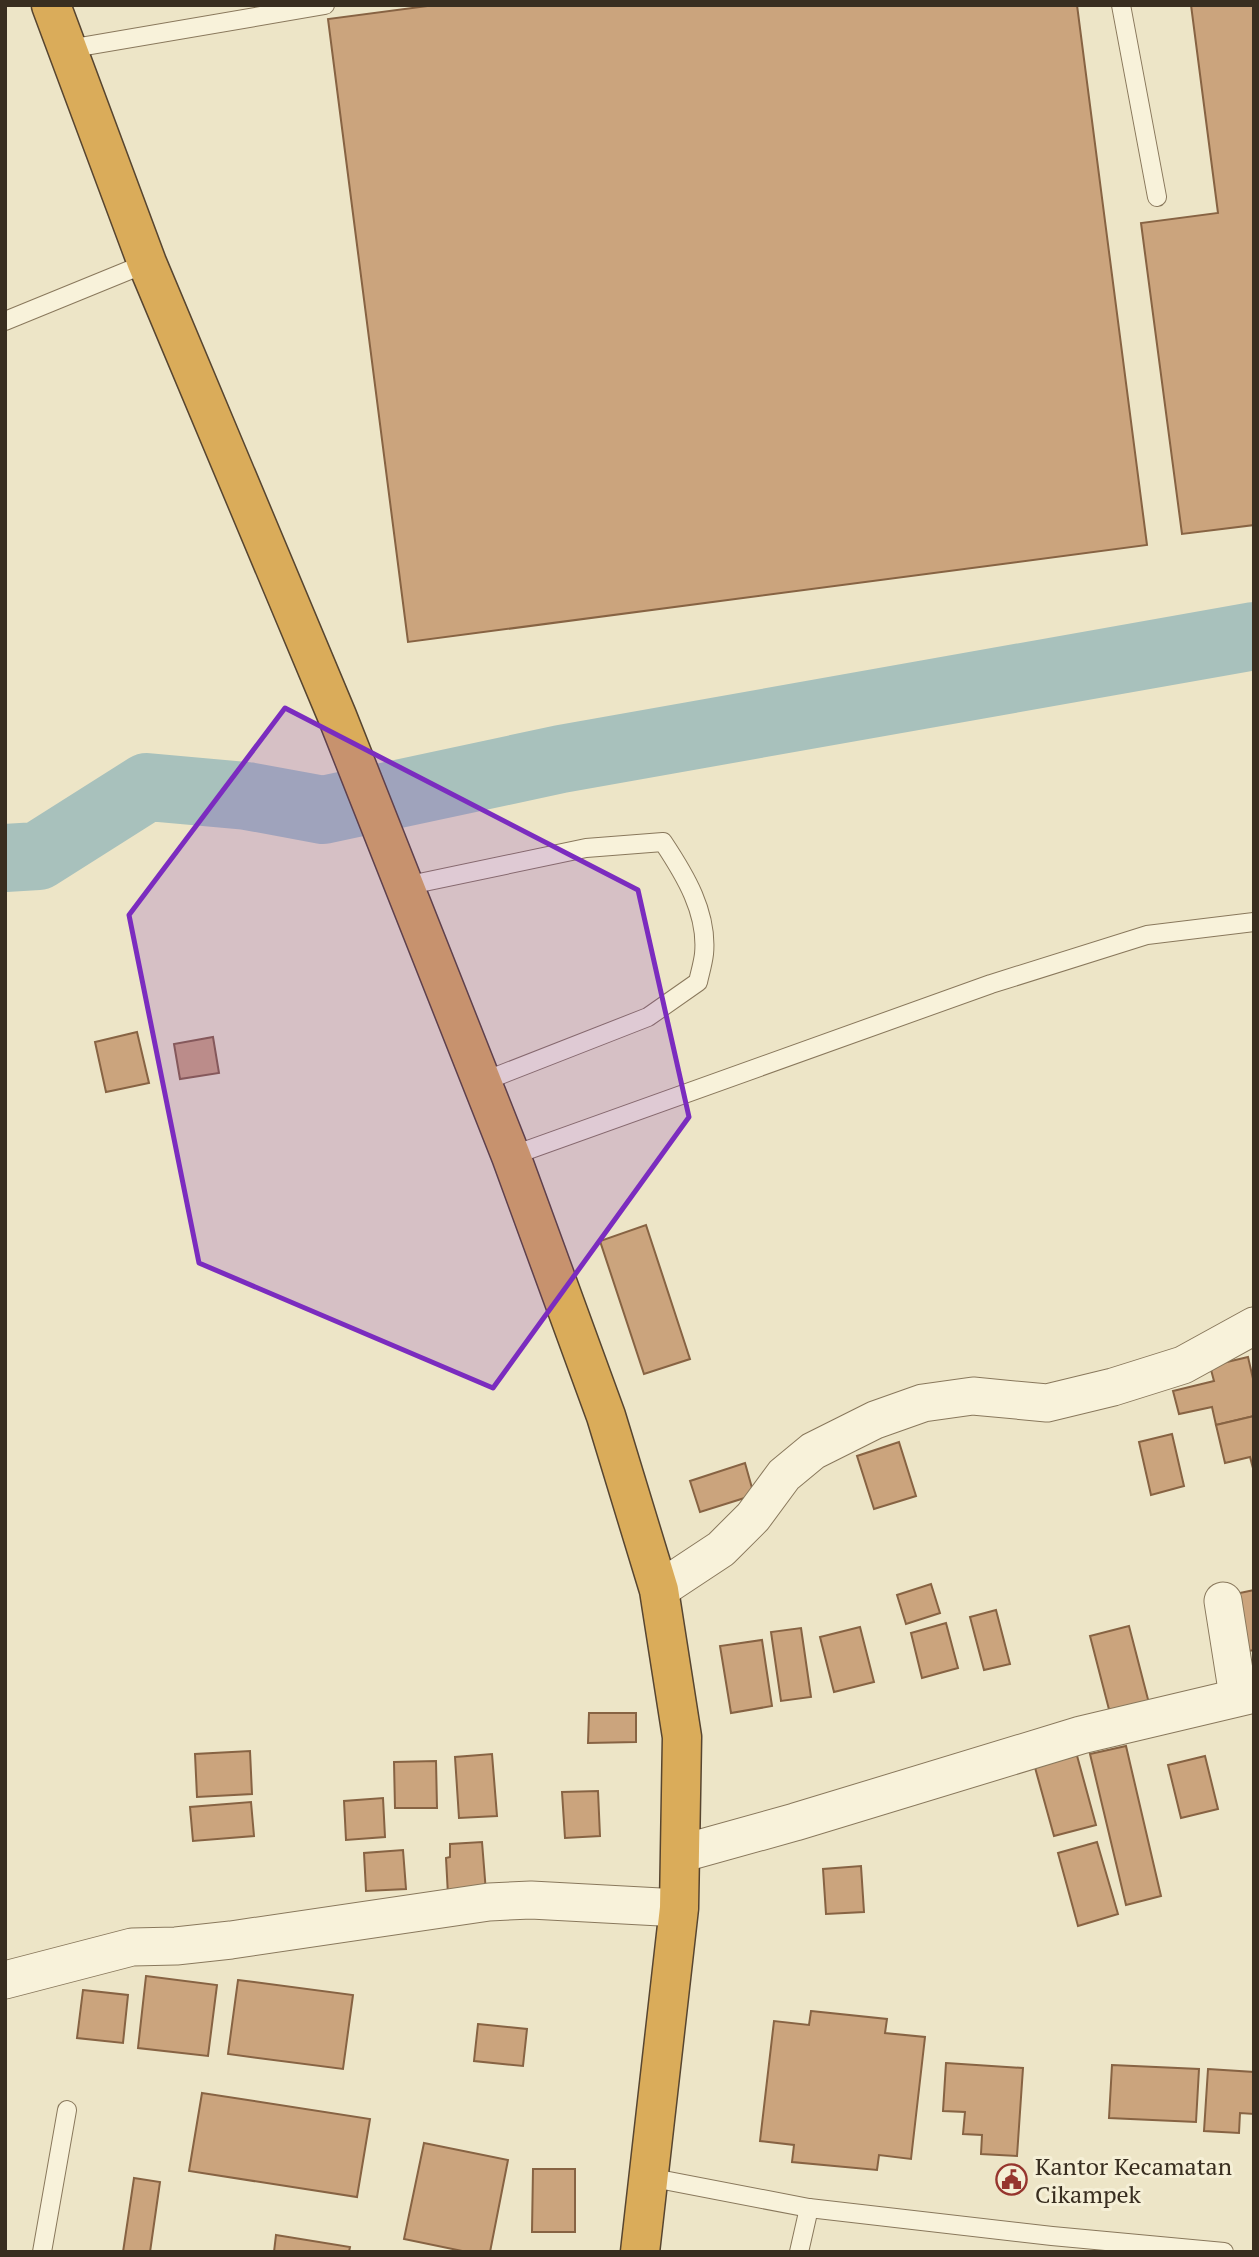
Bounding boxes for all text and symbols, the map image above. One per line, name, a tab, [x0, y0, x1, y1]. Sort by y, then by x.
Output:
place label: Kantor Kecamatan Cikampek	[1035, 2150, 1232, 2210]
public building icon: Kantor Kecamatan Cikampek	[995, 2163, 1029, 2197]

